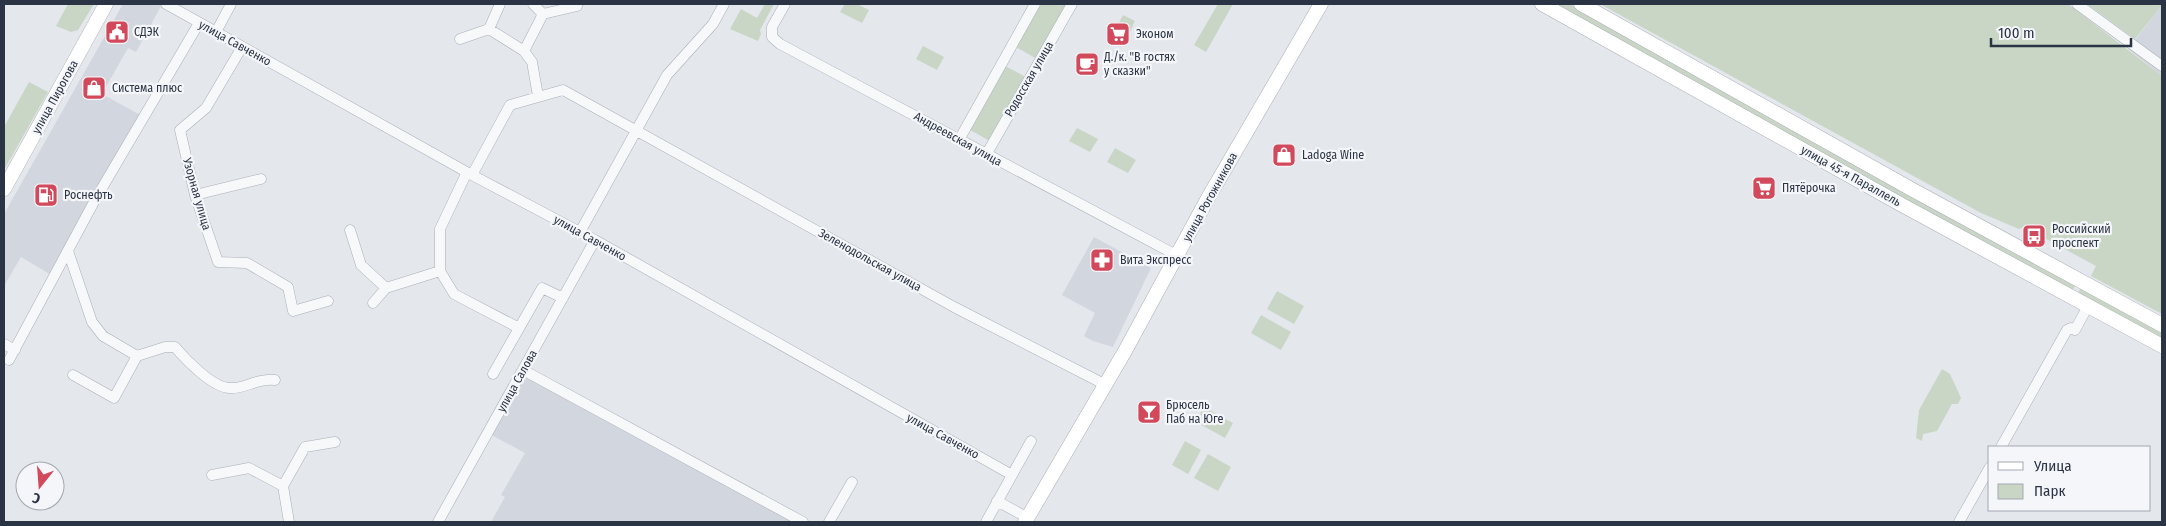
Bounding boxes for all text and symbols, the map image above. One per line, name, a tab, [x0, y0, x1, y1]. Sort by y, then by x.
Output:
scale bar	[1991, 15, 2131, 47]
street label: улица Савченко	[196, 17, 274, 69]
public building icon: СДЭК	[104, 19, 130, 45]
supermarket icon: Эконом	[1105, 21, 1131, 47]
text: 100 m	[1998, 24, 2035, 42]
place label: СДЭК	[134, 25, 160, 39]
place label: Эконом	[1136, 27, 1174, 41]
street label: Родосская улица	[1002, 39, 1056, 119]
place label: Д./к. "В гостях у сказки"	[1103, 50, 1176, 78]
cafe icon: Д./к. "В гостях у сказки"	[1074, 51, 1100, 77]
street label: улица Пирогова	[29, 58, 81, 136]
shop icon: Система плюс	[81, 75, 107, 101]
place label: Система плюс	[112, 81, 182, 95]
street label: Андреевская улица	[912, 109, 1004, 169]
shop icon: Ladoga Wine	[1271, 142, 1297, 168]
street label: улица 45-я Параллель	[1799, 143, 1904, 210]
place label: Ladoga Wine	[1302, 148, 1364, 162]
street label: улица Рогожникова	[1180, 150, 1240, 244]
street label: Узорная улица	[180, 155, 214, 232]
supermarket icon: Пятёрочка	[1751, 175, 1777, 201]
place label: Пятёрочка	[1782, 181, 1836, 195]
fuel station icon: Роснефть	[33, 182, 59, 208]
place label: Роснефть	[64, 188, 113, 202]
street label: улица Савченко	[551, 212, 629, 264]
place label: Российский проспект	[2052, 222, 2111, 250]
bus stop icon: Российский проспект	[2021, 223, 2047, 249]
street label: Зеленодольская улица	[816, 226, 924, 294]
pharmacy icon: Вита Экспресс	[1089, 247, 1115, 273]
place label: Вита Экспресс	[1120, 253, 1191, 267]
street label: улица Салова	[494, 347, 540, 415]
place label: Брюсель Паб на Юге	[1166, 398, 1223, 426]
bar icon: Брюсель Паб на Юге	[1136, 399, 1162, 425]
street label: улица Савченко	[904, 410, 982, 462]
legend	[1988, 446, 2151, 511]
text: Улица	[2033, 457, 2072, 475]
north arrow	[15, 461, 65, 511]
text: Парк	[2034, 482, 2065, 500]
text: С	[30, 489, 42, 507]

